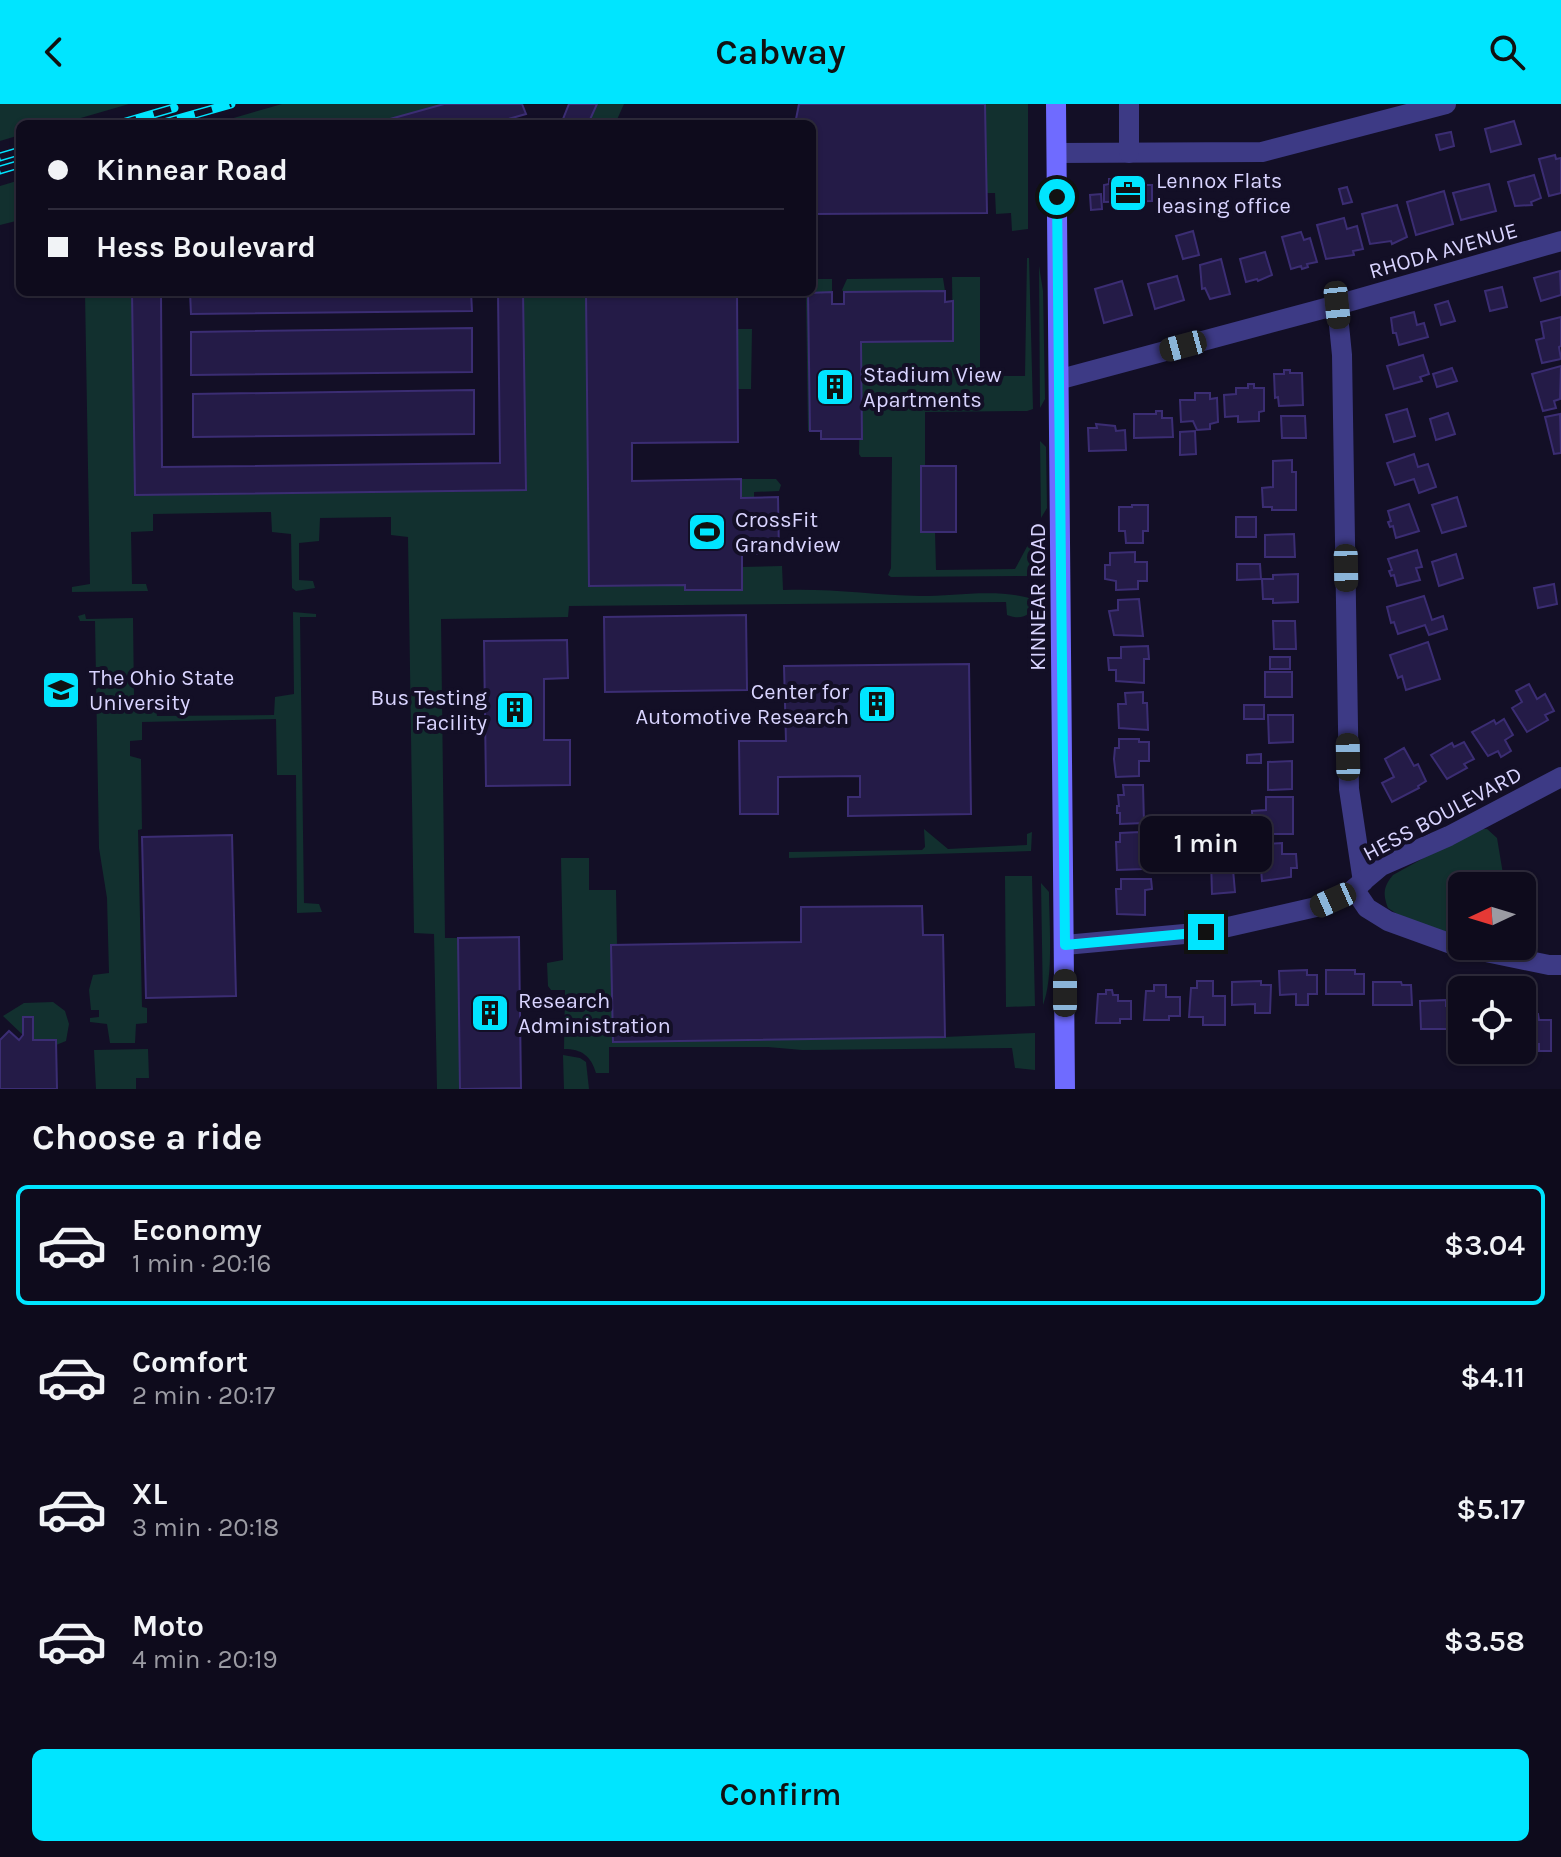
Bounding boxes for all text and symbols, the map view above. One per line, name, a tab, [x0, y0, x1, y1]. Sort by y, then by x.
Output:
icon: back	[32, 30, 76, 74]
icon: search	[1485, 30, 1529, 74]
text: Cabway	[715, 31, 846, 73]
text: Kinnear Road	[96, 152, 288, 188]
place label: Lennox Flats leasing office	[1156, 168, 1291, 219]
office icon: Lennox Flats leasing office	[1107, 172, 1149, 214]
route start	[1039, 179, 1075, 215]
street label: RHODA AVENUE	[1366, 217, 1521, 285]
text: Hess Boulevard	[96, 229, 316, 265]
car	[1323, 280, 1351, 330]
car	[1157, 328, 1209, 364]
place label: Stadium View Apartments	[863, 362, 1002, 413]
building icon: Stadium View Apartments	[814, 366, 856, 408]
place label: CrossFit Grandview	[735, 507, 840, 558]
sports icon: CrossFit Grandview	[686, 511, 728, 553]
street label: KINNEAR ROAD	[1025, 523, 1051, 671]
car	[1334, 544, 1358, 592]
place label: The Ohio State University	[89, 665, 234, 716]
school or university icon: The Ohio State University	[40, 669, 82, 711]
place label: Center for Automotive Research	[635, 679, 849, 730]
building icon: Center for Automotive Research	[856, 683, 898, 725]
place label: Bus Testing Facility	[370, 685, 488, 736]
building icon: Bus Testing Facility	[494, 689, 536, 731]
car	[1336, 733, 1360, 781]
street label: HESS BOULEVARD	[1359, 761, 1526, 867]
callout: 1 min	[1140, 816, 1272, 872]
text: 1 min	[1174, 828, 1238, 859]
north arrow	[1448, 872, 1536, 960]
map controls	[1448, 872, 1536, 1064]
car	[1306, 879, 1360, 921]
route end	[1188, 914, 1224, 950]
car	[1053, 969, 1077, 1017]
button: locate	[1448, 976, 1536, 1064]
place label: Research Administration	[518, 988, 671, 1039]
building icon: Research Administration	[469, 992, 511, 1034]
text: Choose a ride	[32, 1116, 262, 1158]
icon: car	[36, 1209, 108, 1281]
text: Economy	[132, 1212, 262, 1248]
text: $3.04	[1444, 1227, 1525, 1263]
text: 1 min · 20:16	[132, 1248, 272, 1279]
icon: car	[36, 1341, 108, 1413]
text: Comfort	[132, 1344, 248, 1380]
text: $4.11	[1460, 1359, 1525, 1395]
text: 2 min · 20:17	[132, 1380, 275, 1411]
icon: car	[36, 1473, 108, 1545]
text: XL	[132, 1476, 167, 1512]
text: $5.17	[1456, 1491, 1525, 1527]
text: 3 min · 20:18	[132, 1512, 279, 1543]
icon: car	[36, 1605, 108, 1677]
text: Moto	[132, 1608, 204, 1644]
text: $3.58	[1444, 1623, 1525, 1659]
text: 4 min · 20:19	[132, 1644, 278, 1675]
button: Confirm	[32, 1749, 1529, 1841]

